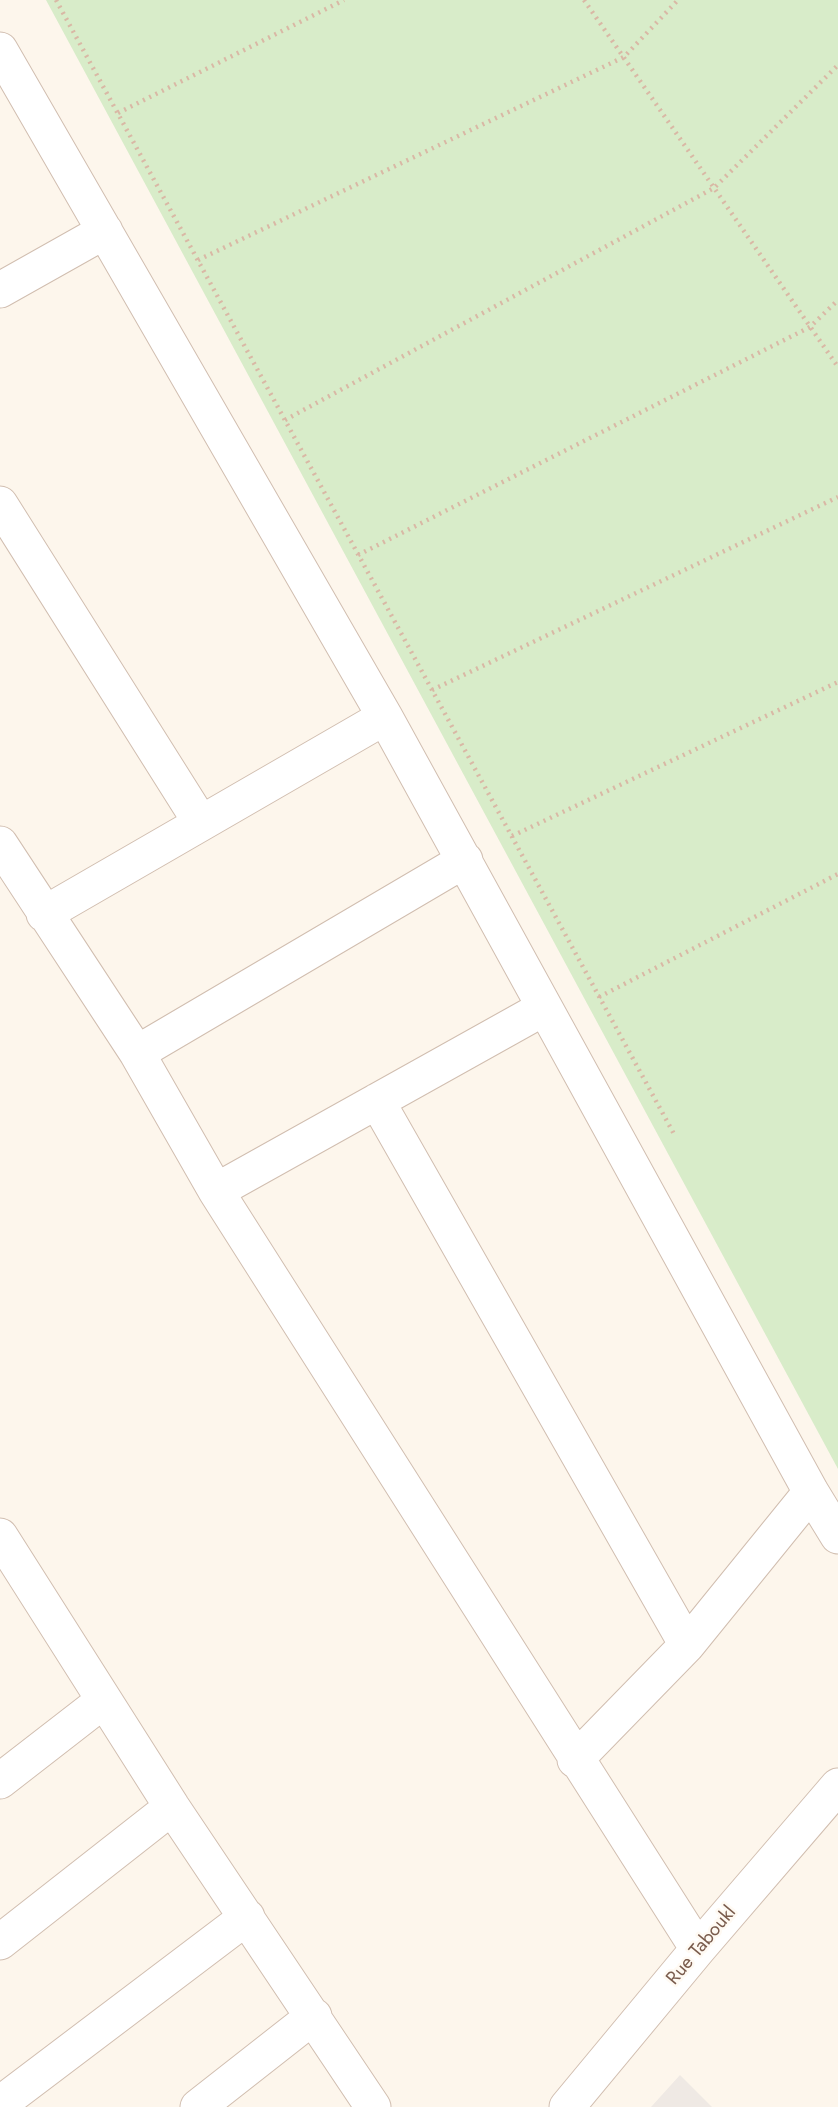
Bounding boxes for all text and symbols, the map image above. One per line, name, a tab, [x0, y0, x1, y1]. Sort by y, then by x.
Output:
street label: Rue Taboukl	[662, 1902, 742, 1990]

